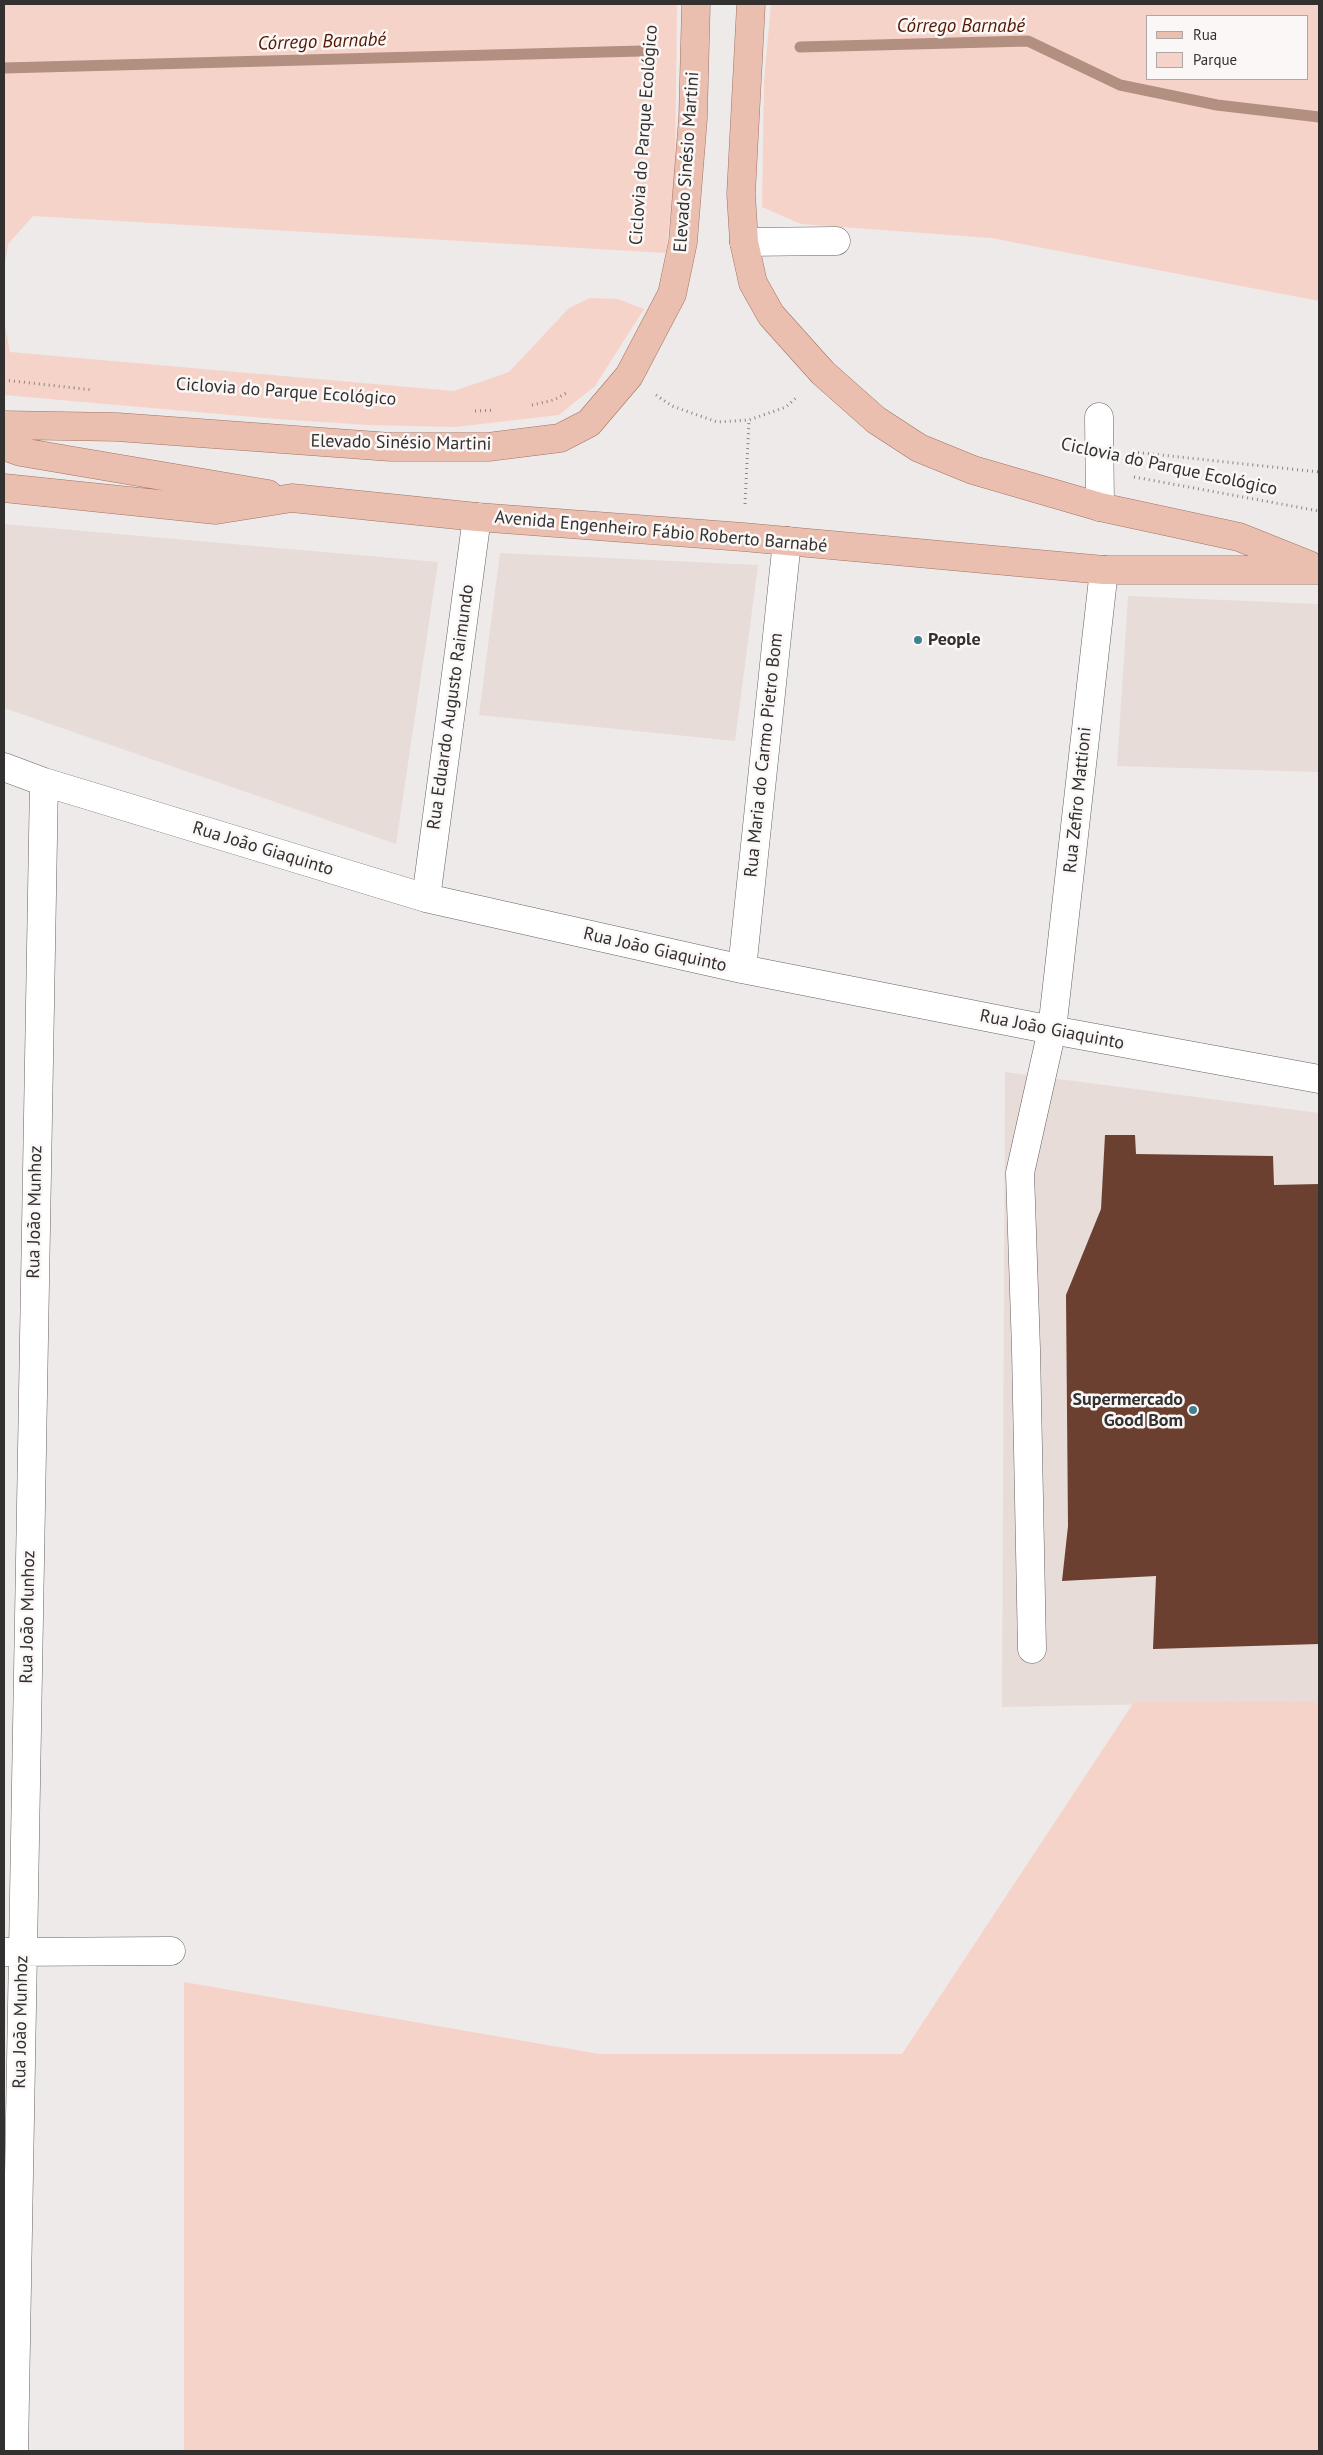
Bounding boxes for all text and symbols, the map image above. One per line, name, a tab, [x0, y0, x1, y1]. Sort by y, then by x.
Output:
legend	[1146, 15, 1308, 80]
water label: Córrego Barnabé	[897, 16, 1025, 38]
street label: Ciclovia do Parque Ecológico	[626, 24, 662, 246]
text: Rua	[1193, 25, 1217, 44]
water label: Córrego Barnabé	[257, 28, 387, 56]
text: Parque	[1193, 50, 1237, 69]
street label: Elevado Sinésio Martini	[670, 71, 704, 253]
street label: Ciclovia do Parque Ecológico	[175, 374, 397, 410]
street label: Elevado Sinésio Martini	[310, 431, 492, 455]
street label: Ciclovia do Parque Ecológico	[1059, 433, 1279, 501]
street label: Avenida Engenheiro Fábio Roberto Barnabé	[494, 507, 828, 557]
street label: Rua Eduardo Augusto Raimundo	[423, 583, 479, 831]
place label: People	[928, 629, 981, 651]
street label: Rua Maria do Carmo Pietro Bom	[740, 632, 788, 878]
marker: People	[912, 634, 924, 646]
street label: Rua Zefiro Mattioni	[1060, 726, 1096, 874]
street label: Rua João Giaquinto	[190, 817, 336, 881]
street label: Rua João Giaquinto	[581, 923, 729, 977]
street label: Rua João Giaquinto	[978, 1005, 1126, 1055]
street label: Rua João Munhoz	[23, 1145, 47, 1279]
place label: Supermercado Good Bom	[1073, 1389, 1183, 1432]
marker: Supermercado Good Bom	[1187, 1404, 1199, 1416]
street label: Rua João Munhoz	[16, 1550, 40, 1684]
street label: Rua João Munhoz	[9, 1955, 33, 2089]

